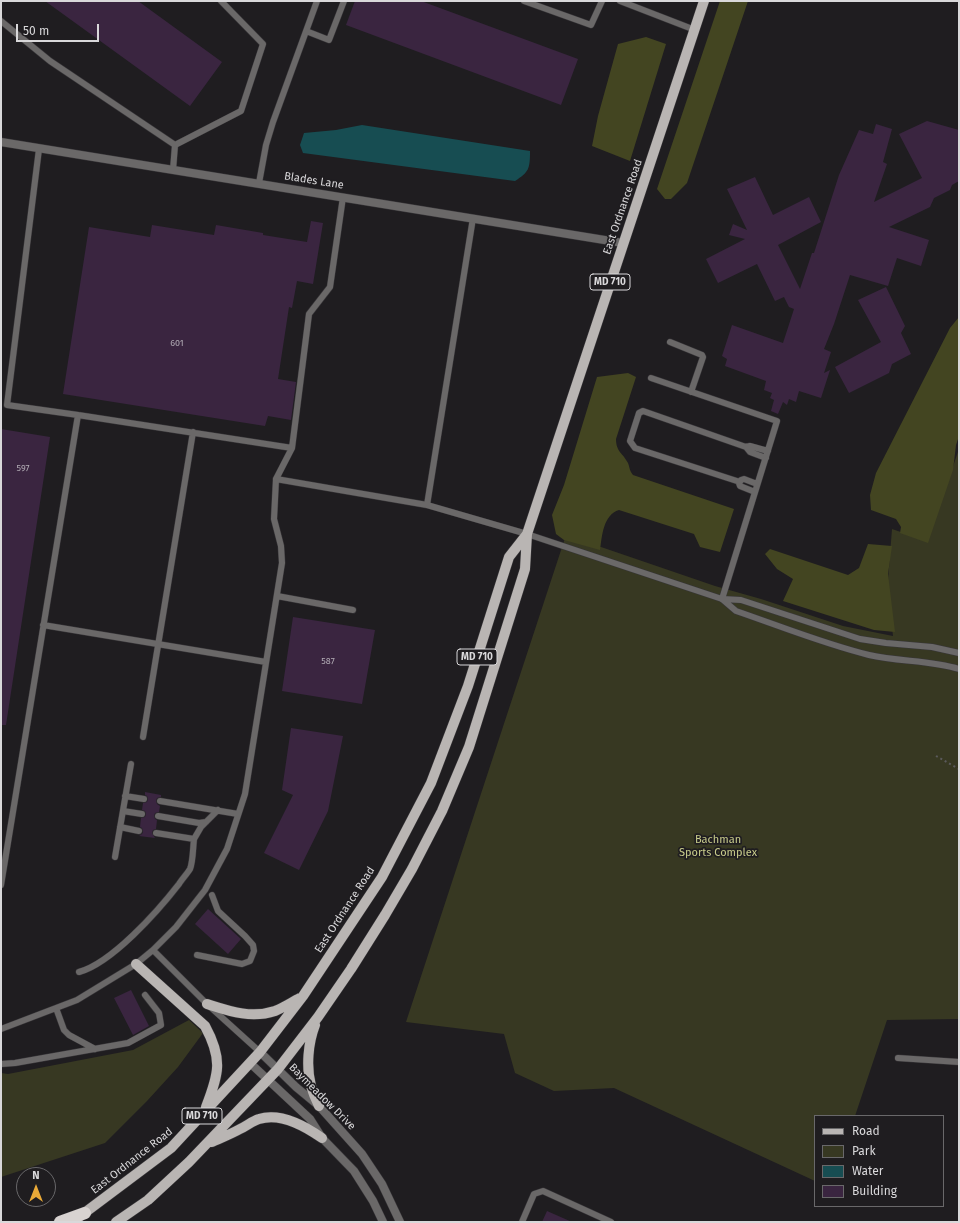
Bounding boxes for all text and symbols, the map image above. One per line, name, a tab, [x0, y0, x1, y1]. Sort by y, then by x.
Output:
scale bar	[18, 16, 101, 42]
text: 50 m	[23, 24, 49, 38]
street label: East Ordnance Road	[600, 158, 646, 256]
street label: Blades Lane	[283, 170, 345, 192]
road number: MD 710	[590, 274, 630, 290]
house number: 601	[170, 338, 184, 348]
house number: 597	[17, 463, 29, 473]
road number: MD 710	[457, 649, 497, 665]
house number: 587	[321, 656, 335, 666]
park label: Bachman Sports Complex	[679, 833, 757, 859]
street label: East Ordnance Road	[312, 864, 378, 956]
street label: Baymeadow Drive	[286, 1061, 358, 1133]
road number: MD 710	[182, 1108, 222, 1124]
legend	[814, 1115, 944, 1207]
text: Road	[852, 1124, 880, 1138]
street label: East Ordnance Road	[89, 1125, 175, 1197]
text: Park	[852, 1144, 876, 1158]
text: Water	[852, 1164, 883, 1178]
north arrow	[16, 1167, 56, 1207]
text: N	[32, 1169, 40, 1182]
text: Building	[852, 1184, 897, 1198]

